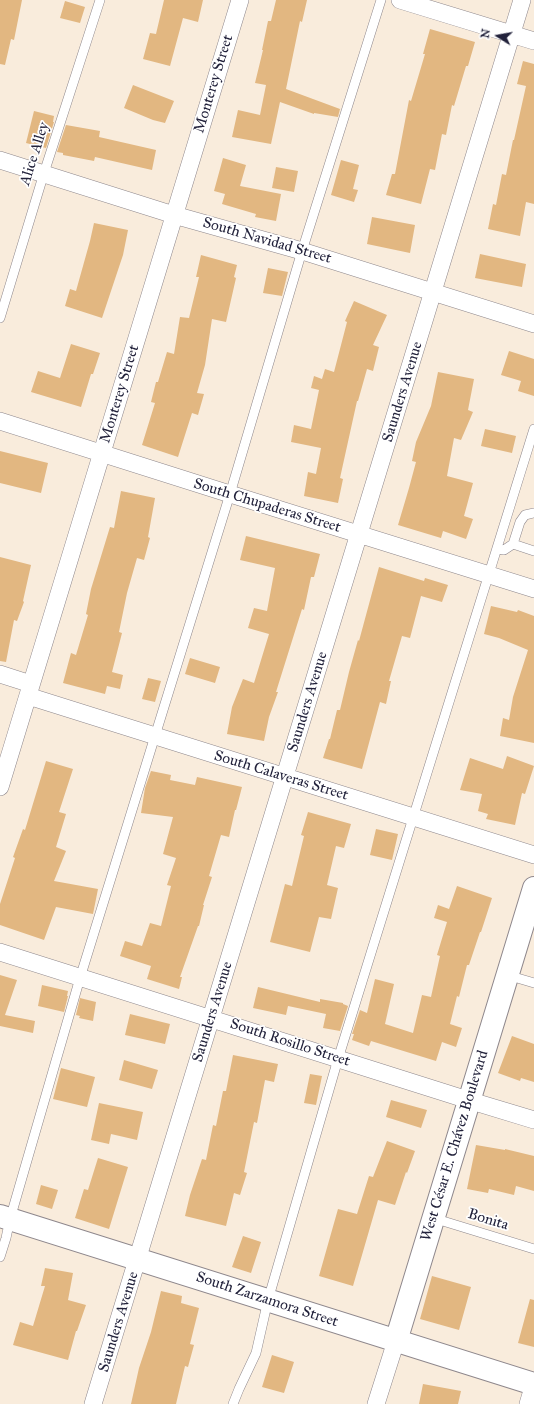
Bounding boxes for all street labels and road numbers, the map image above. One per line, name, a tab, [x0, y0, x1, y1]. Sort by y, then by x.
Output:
street label: Monterey Street	[191, 33, 237, 135]
street label: Alice Alley	[16, 120, 54, 188]
street label: South Navidad Street	[201, 214, 333, 268]
street label: Saunders Avenue	[379, 340, 427, 444]
street label: Monterey Street	[97, 343, 143, 445]
street label: South Chupaderas Street	[191, 475, 343, 537]
street label: Saunders Avenue	[284, 650, 332, 754]
street label: South Calaveras Street	[212, 747, 350, 805]
street label: Saunders Avenue	[189, 960, 237, 1064]
street label: South Rosillo Street	[228, 1015, 352, 1071]
street label: West César E. Chávez Boulevard	[417, 1048, 493, 1244]
street label: Bonita	[466, 1205, 510, 1235]
street label: South Zarzamora Street	[194, 1269, 340, 1331]
street label: Saunders Avenue	[95, 1270, 143, 1374]

